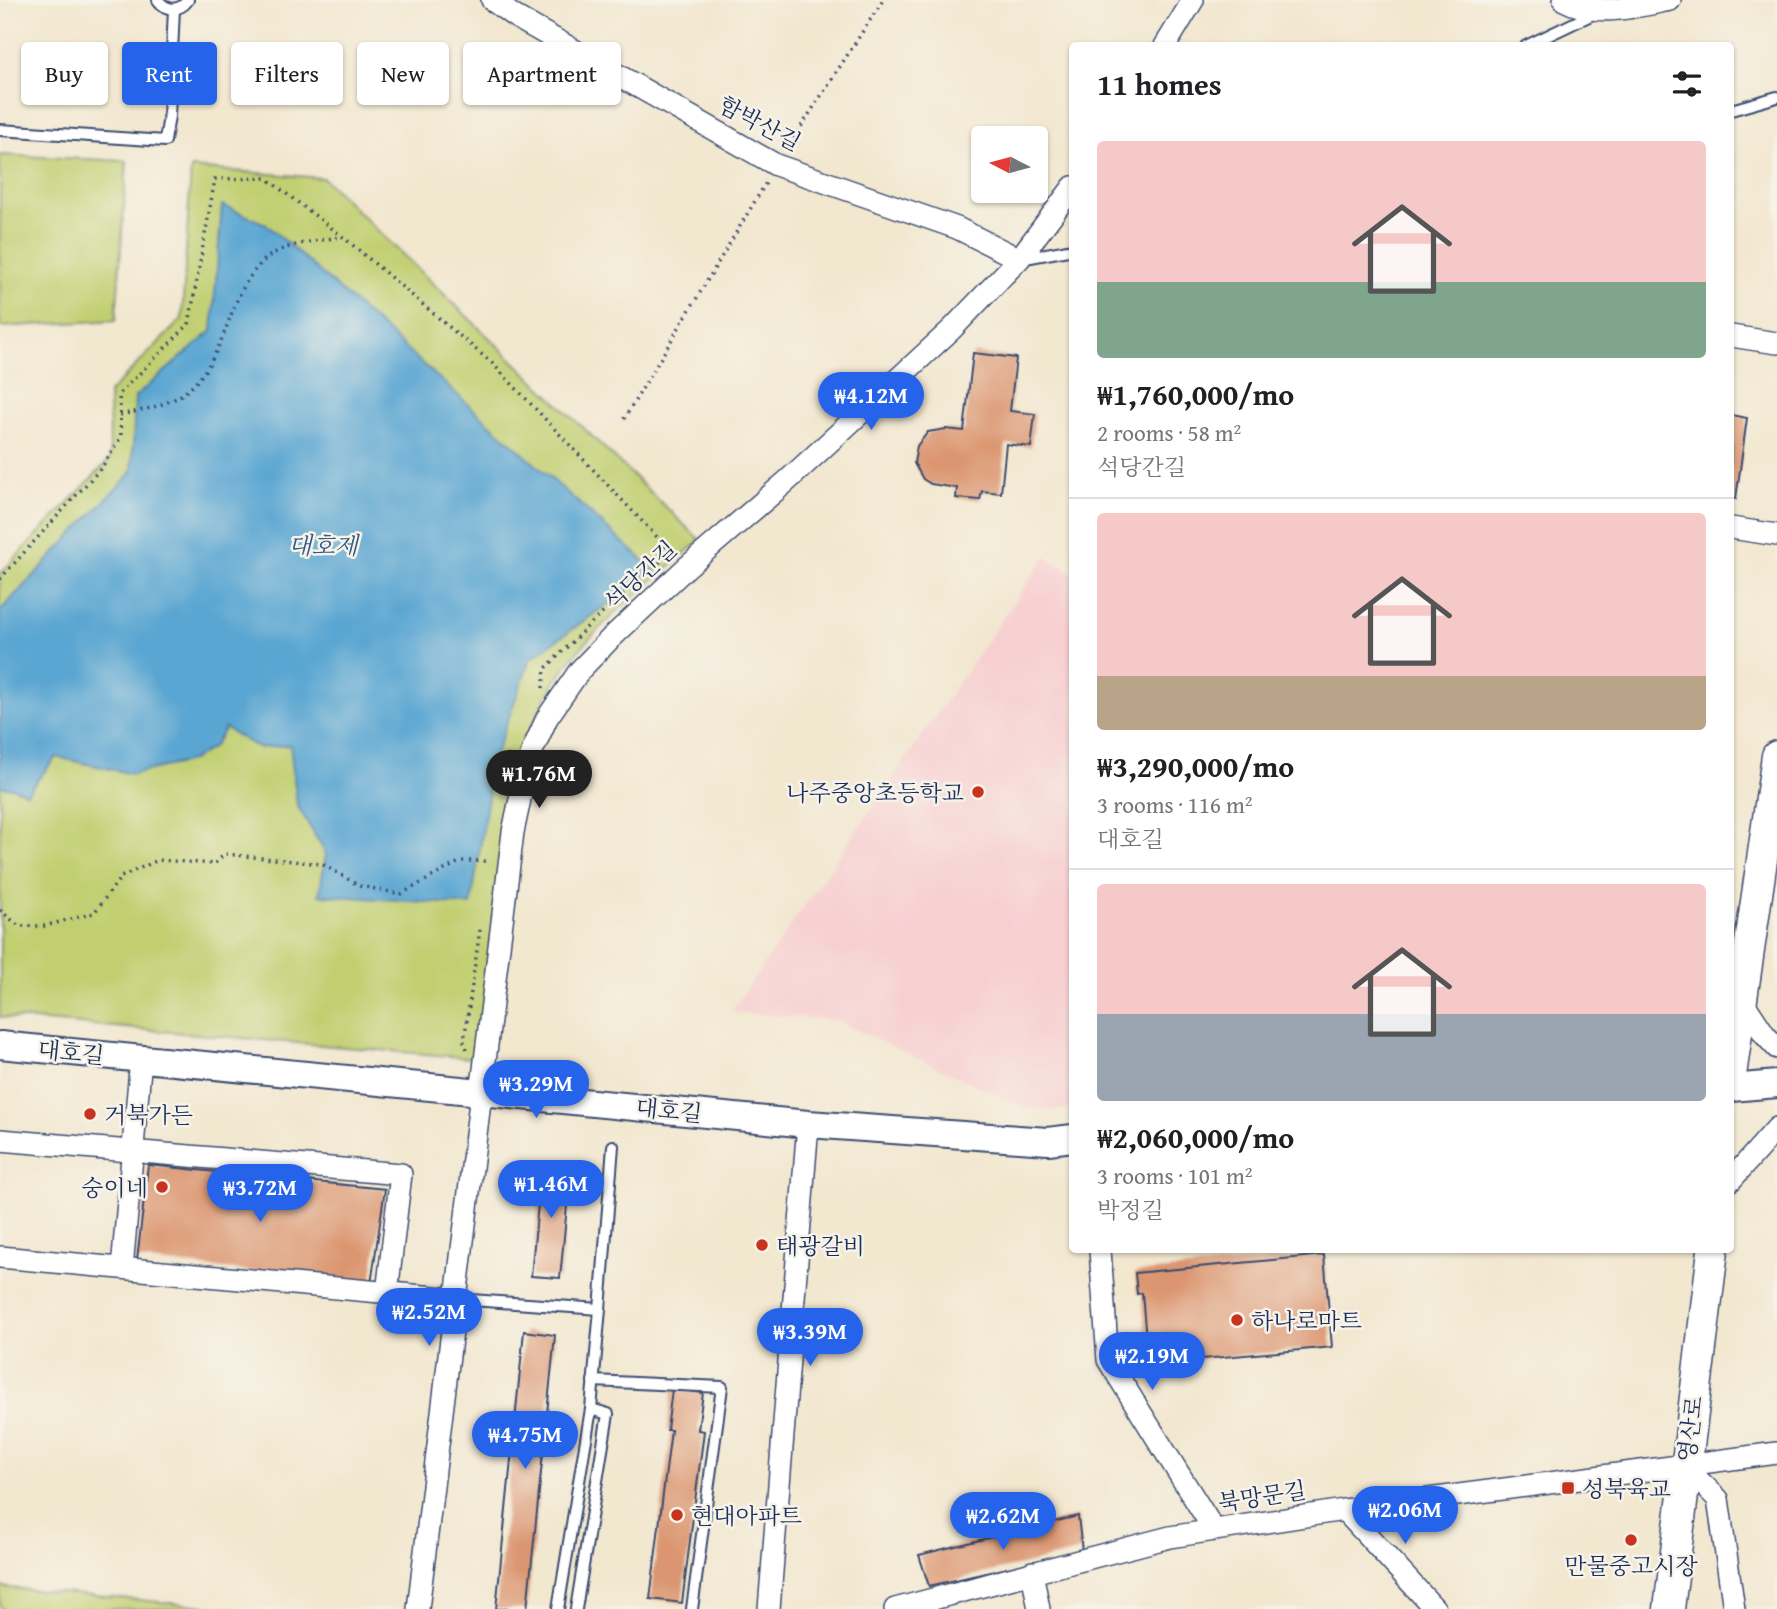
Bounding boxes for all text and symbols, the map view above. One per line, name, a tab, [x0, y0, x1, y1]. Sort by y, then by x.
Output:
chip: Buy	[21, 42, 108, 105]
chip: Rent	[122, 42, 217, 105]
chip: Filters	[231, 42, 343, 105]
chip: New	[357, 42, 449, 105]
chip: Apartment	[463, 42, 621, 105]
text: 11 homes	[1097, 62, 1222, 106]
icon: filters	[1668, 65, 1706, 103]
street label: 함박산길	[713, 88, 807, 158]
north arrow	[971, 126, 1048, 203]
map controls	[971, 126, 1048, 203]
icon: home	[1339, 186, 1465, 312]
pin: ₩4.12M	[814, 372, 928, 432]
text: ₩1,760,000/mo	[1097, 372, 1294, 416]
text: ₩4.12M	[834, 378, 908, 411]
text: 2 rooms · 58 m²	[1097, 416, 1241, 449]
text: 석당간길	[1097, 450, 1186, 483]
water label: 대호제	[288, 528, 361, 563]
street label: 석당간길	[596, 533, 684, 617]
icon: home	[1339, 558, 1465, 684]
text: ₩3,290,000/mo	[1097, 744, 1294, 788]
pin: ₩1.76M	[482, 750, 596, 810]
text: ₩1.76M	[502, 756, 576, 789]
place label: 나주중앙초등학교	[786, 776, 964, 809]
marker: 나주중앙초등학교	[970, 784, 986, 800]
text: 3 rooms · 116 m²	[1097, 788, 1252, 821]
text: 대호길	[1097, 822, 1164, 855]
icon: home	[1339, 929, 1465, 1055]
street label: 대호길	[36, 1032, 106, 1072]
pin: ₩3.29M	[479, 1060, 593, 1120]
text: ₩3.29M	[499, 1066, 573, 1099]
street label: 대호길	[634, 1090, 704, 1130]
place label: 거북가든	[104, 1098, 193, 1131]
marker: 거북가든	[82, 1106, 98, 1122]
text: ₩2,060,000/mo	[1097, 1115, 1294, 1159]
text: 3 rooms · 101 m²	[1097, 1159, 1252, 1192]
pin: ₩1.46M	[494, 1160, 608, 1220]
pin: ₩3.72M	[203, 1164, 317, 1224]
text: ₩1.46M	[514, 1166, 588, 1199]
text: ₩3.72M	[223, 1170, 297, 1203]
place label: 숭이네	[81, 1171, 148, 1204]
marker: 숭이네	[154, 1179, 170, 1195]
text: 박정길	[1097, 1193, 1164, 1226]
place label: 태광갈비	[776, 1229, 865, 1262]
marker: 태광갈비	[754, 1237, 770, 1253]
pin: ₩2.52M	[372, 1288, 486, 1348]
text: ₩2.52M	[392, 1294, 466, 1327]
place label: 하나로마트	[1251, 1304, 1362, 1337]
pin: ₩3.39M	[753, 1308, 867, 1368]
marker: 하나로마트	[1229, 1312, 1245, 1328]
text: ₩3.39M	[773, 1314, 847, 1347]
pin: ₩2.19M	[1095, 1332, 1209, 1392]
text: ₩2.19M	[1115, 1338, 1189, 1371]
street label: 영산로	[1670, 1394, 1710, 1464]
pin: ₩4.75M	[468, 1412, 582, 1471]
text: ₩4.75M	[488, 1417, 562, 1450]
place label: 성북육교	[1582, 1472, 1671, 1505]
street label: 북망문길	[1216, 1473, 1308, 1519]
marker: 성북육교	[1560, 1480, 1576, 1496]
pin: ₩2.06M	[1348, 1486, 1462, 1546]
pin: ₩2.62M	[946, 1492, 1060, 1552]
text: ₩2.06M	[1368, 1492, 1442, 1525]
text: ₩2.62M	[966, 1498, 1040, 1531]
place label: 현대아파트	[691, 1499, 802, 1532]
marker: 현대아파트	[669, 1507, 685, 1523]
marker: 만물중고시장	[1623, 1532, 1639, 1548]
place label: 만물중고시장	[1564, 1549, 1698, 1582]

